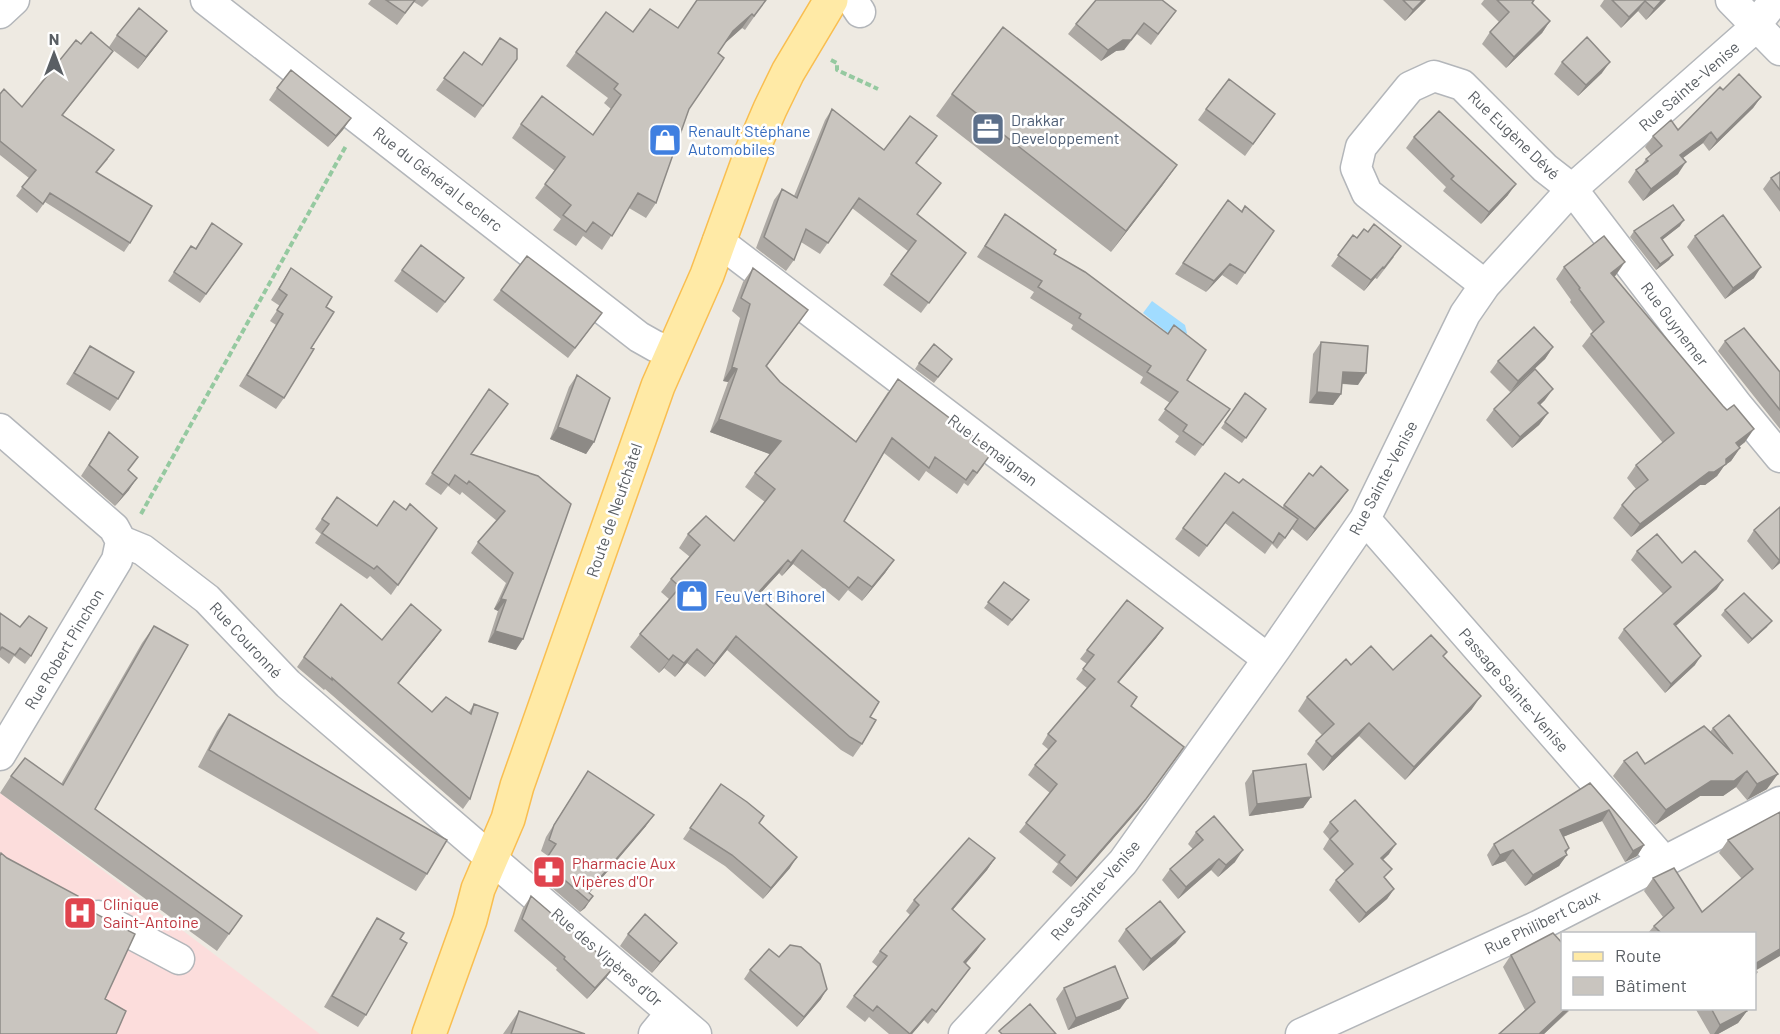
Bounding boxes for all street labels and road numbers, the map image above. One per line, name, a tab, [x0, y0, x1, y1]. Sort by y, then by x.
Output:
street label: Rue Sainte-Venise	[1635, 37, 1743, 134]
street label: Rue Eugène Dévé	[1465, 86, 1564, 183]
street label: Rue du Général Leclerc	[370, 122, 507, 235]
street label: Rue Guynemer	[1638, 278, 1713, 370]
street label: Rue Lemaignan	[945, 410, 1042, 489]
street label: Rue Sainte-Venise	[1344, 417, 1421, 538]
street label: Route de Neufchâtel	[582, 440, 645, 579]
street label: Rue Robert Pinchon	[20, 585, 107, 712]
street label: Rue Couronné	[206, 598, 286, 682]
street label: Passage Sainte-Venise	[1455, 624, 1573, 755]
street label: Rue Sainte-Venise	[1046, 836, 1143, 944]
street label: Rue Philibert Caux	[1481, 885, 1603, 958]
street label: Rue des Vipères d'Or	[548, 903, 667, 1010]

